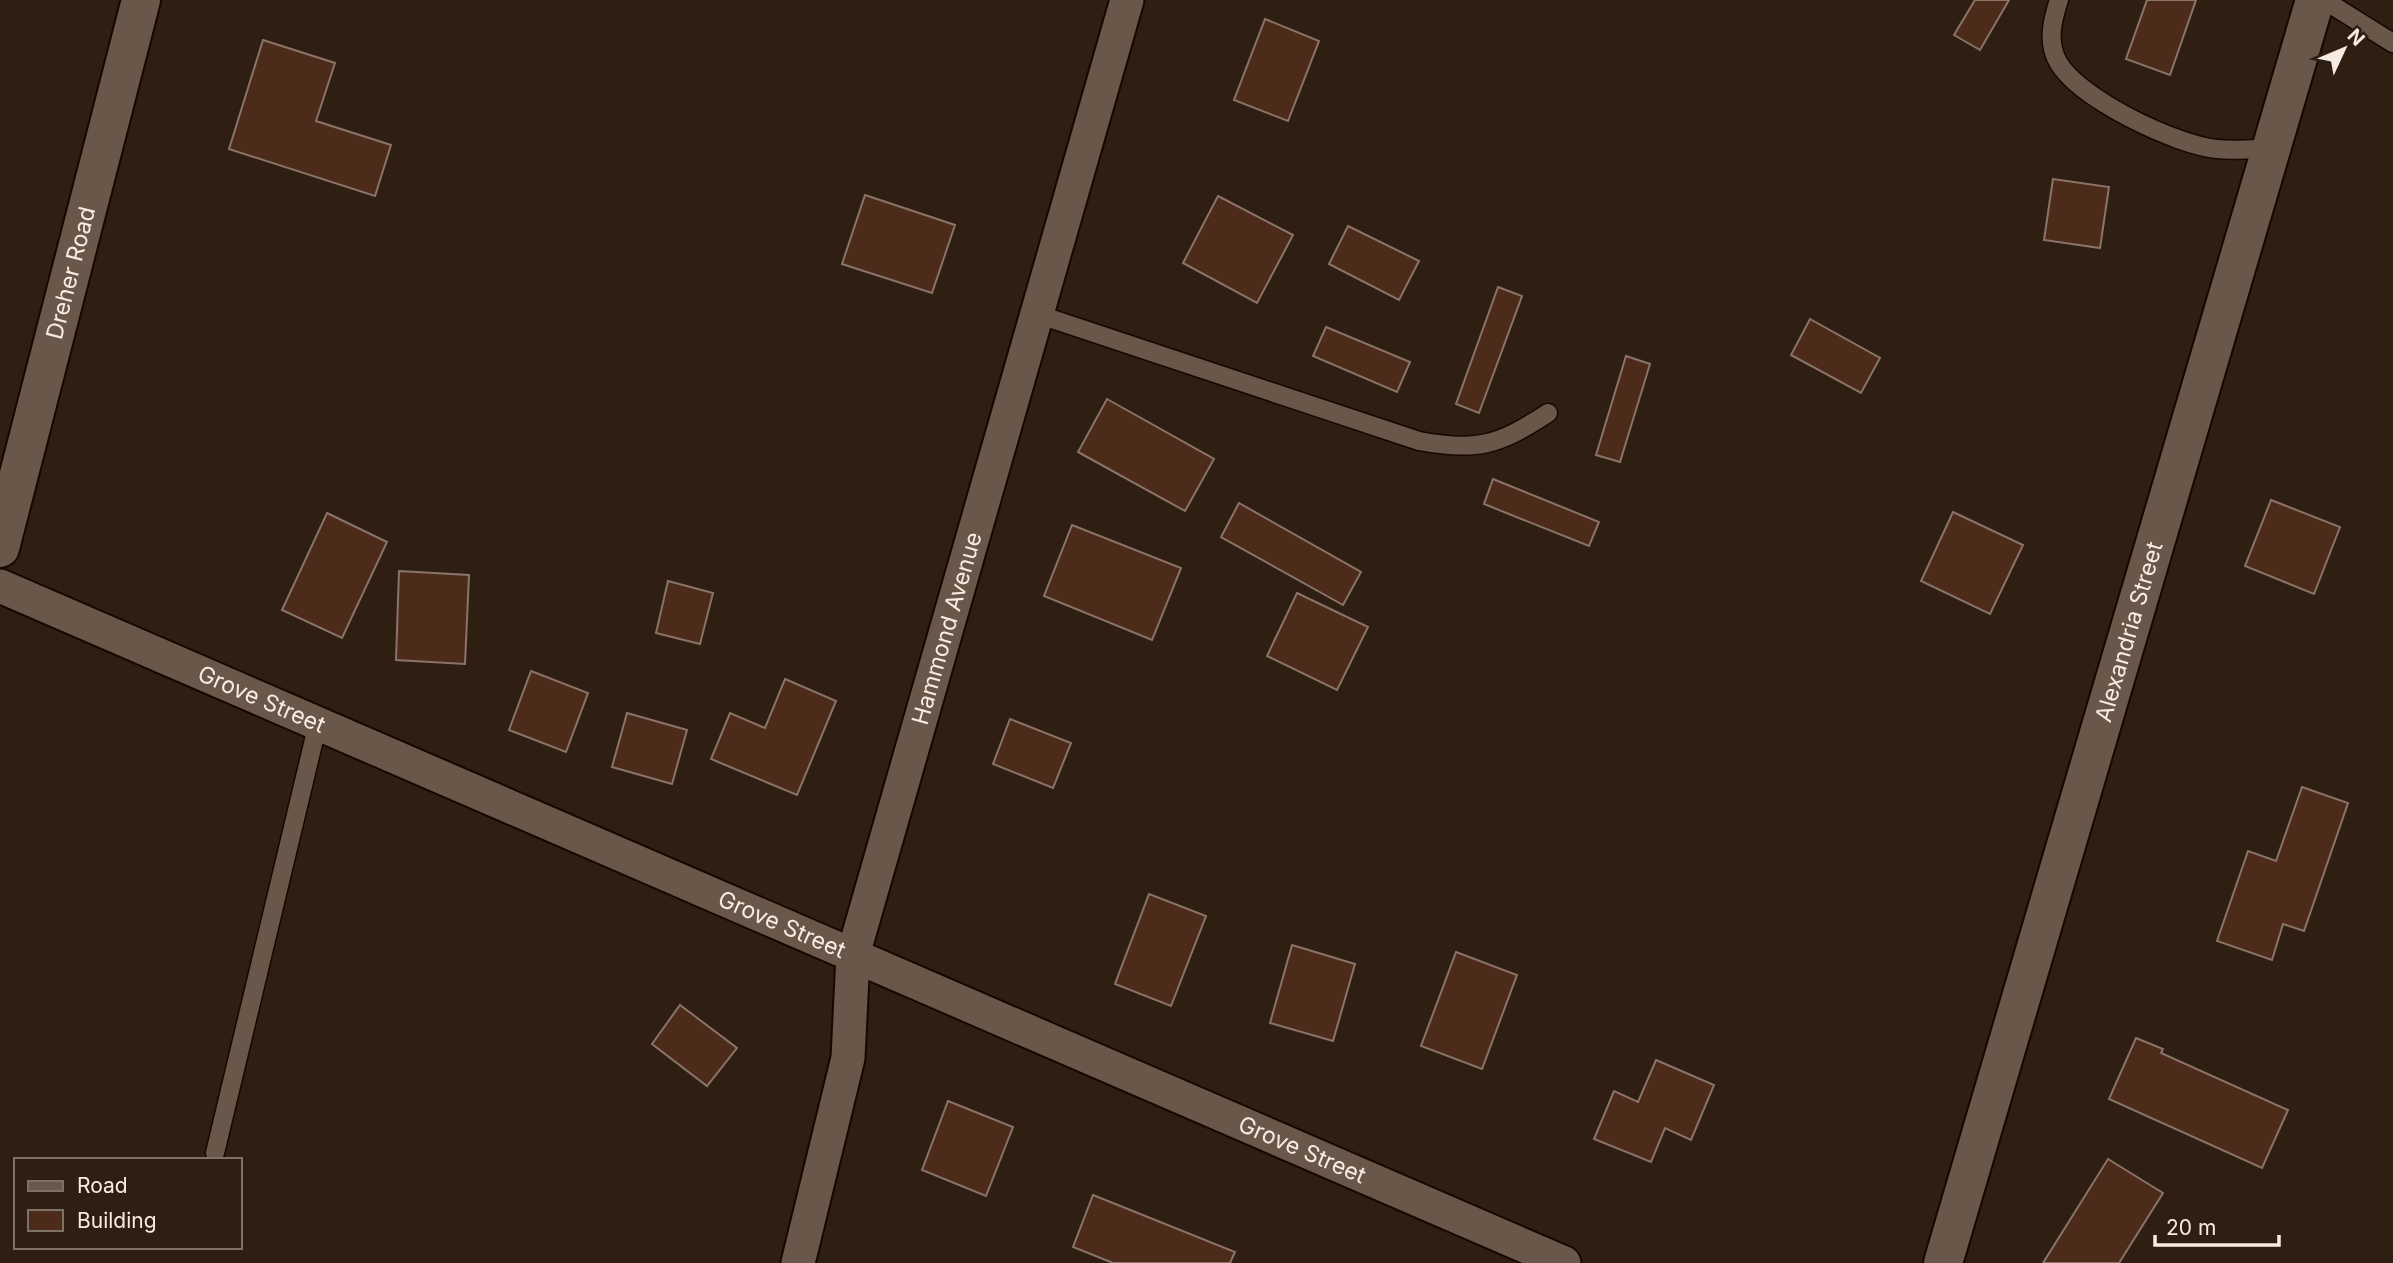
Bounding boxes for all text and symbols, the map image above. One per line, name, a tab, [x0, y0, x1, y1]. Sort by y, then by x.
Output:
north arrow	[2309, 14, 2379, 84]
text: N	[2343, 24, 2369, 51]
street label: Dreher Road	[40, 204, 101, 342]
street label: Hammond Avenue	[906, 529, 988, 728]
street label: Alexandria Street	[2089, 538, 2169, 725]
street label: Grove Street	[194, 659, 330, 739]
street label: Grove Street	[714, 885, 850, 965]
street label: Grove Street	[1234, 1110, 1371, 1190]
legend	[14, 1158, 242, 1249]
text: Road	[77, 1173, 128, 1198]
scale bar	[2155, 1204, 2279, 1248]
text: Building	[77, 1208, 157, 1233]
text: 20 m	[2166, 1215, 2216, 1240]

